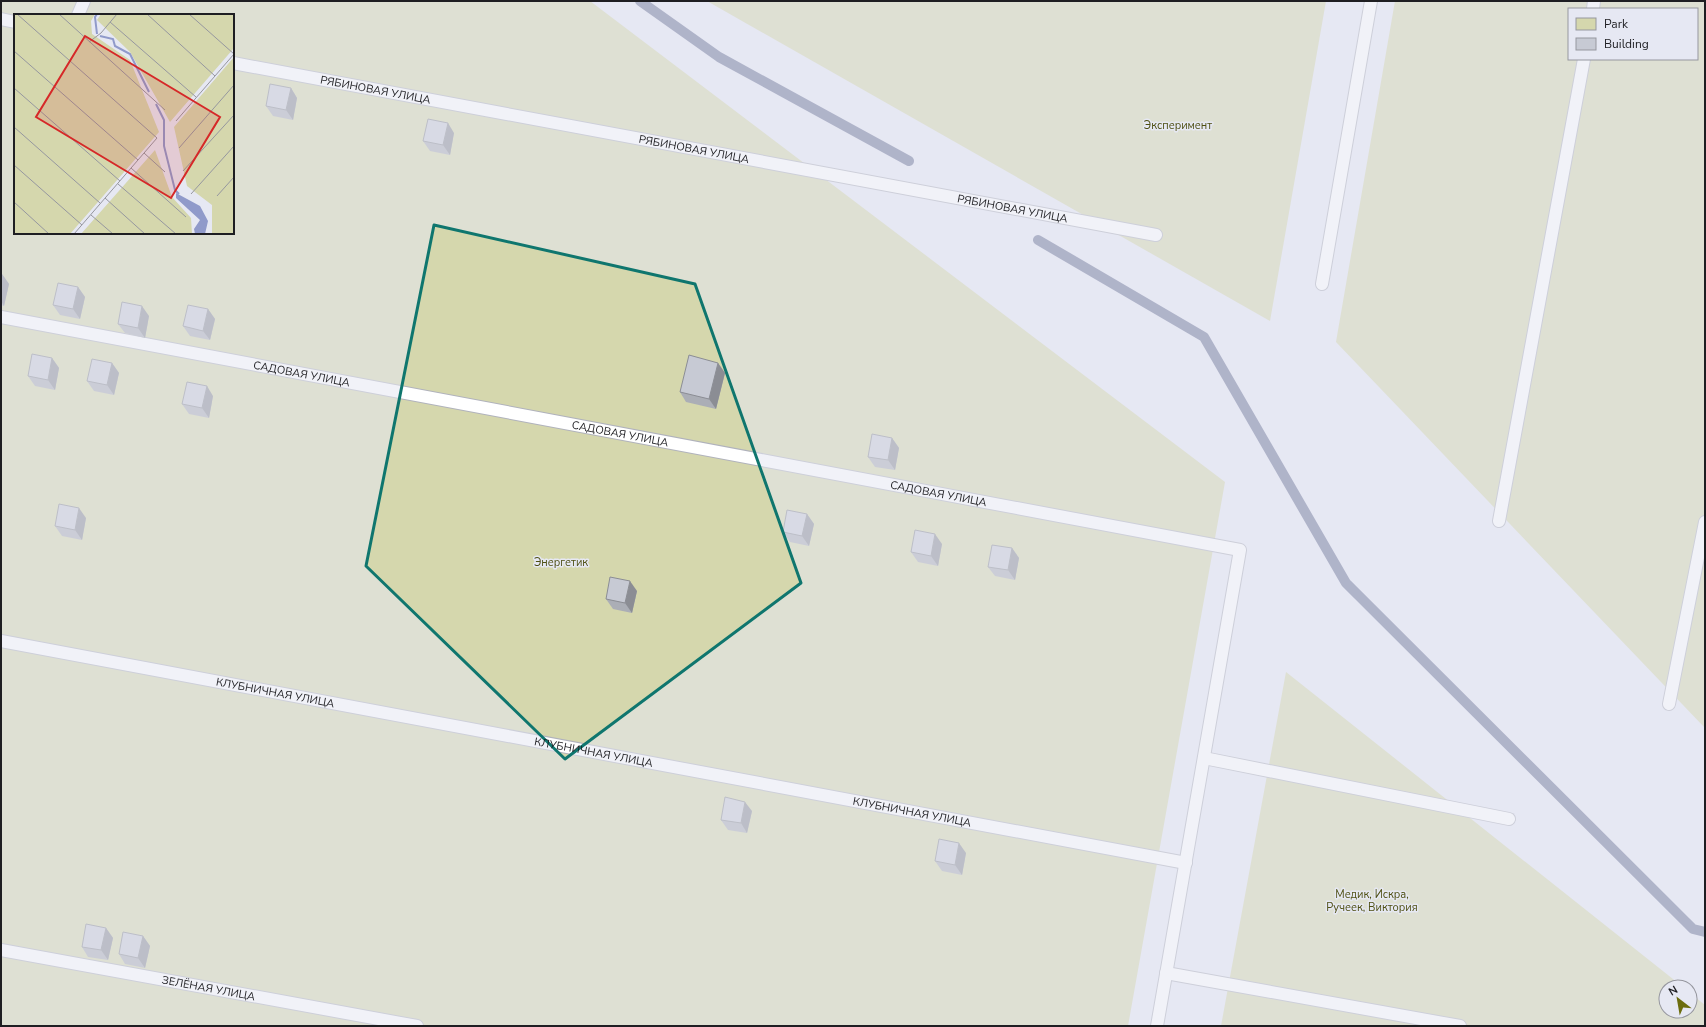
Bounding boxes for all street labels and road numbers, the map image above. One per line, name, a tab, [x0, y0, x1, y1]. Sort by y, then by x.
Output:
street label: РЯБИНОВАЯ УЛИЦА	[319, 72, 432, 107]
street label: РЯБИНОВАЯ УЛИЦА	[638, 131, 751, 167]
street label: РЯБИНОВАЯ УЛИЦА	[956, 191, 1069, 226]
street label: САДОВАЯ УЛИЦА	[252, 357, 351, 390]
street label: САДОВАЯ УЛИЦА	[571, 417, 670, 450]
street label: САДОВАЯ УЛИЦА	[889, 477, 988, 510]
street label: КЛУБНИЧНАЯ УЛИЦА	[215, 674, 336, 711]
street label: КЛУБНИЧНАЯ УЛИЦА	[533, 734, 654, 770]
street label: КЛУБНИЧНАЯ УЛИЦА	[852, 793, 973, 830]
street label: ЗЕЛЁНАЯ УЛИЦА	[161, 972, 257, 1004]

